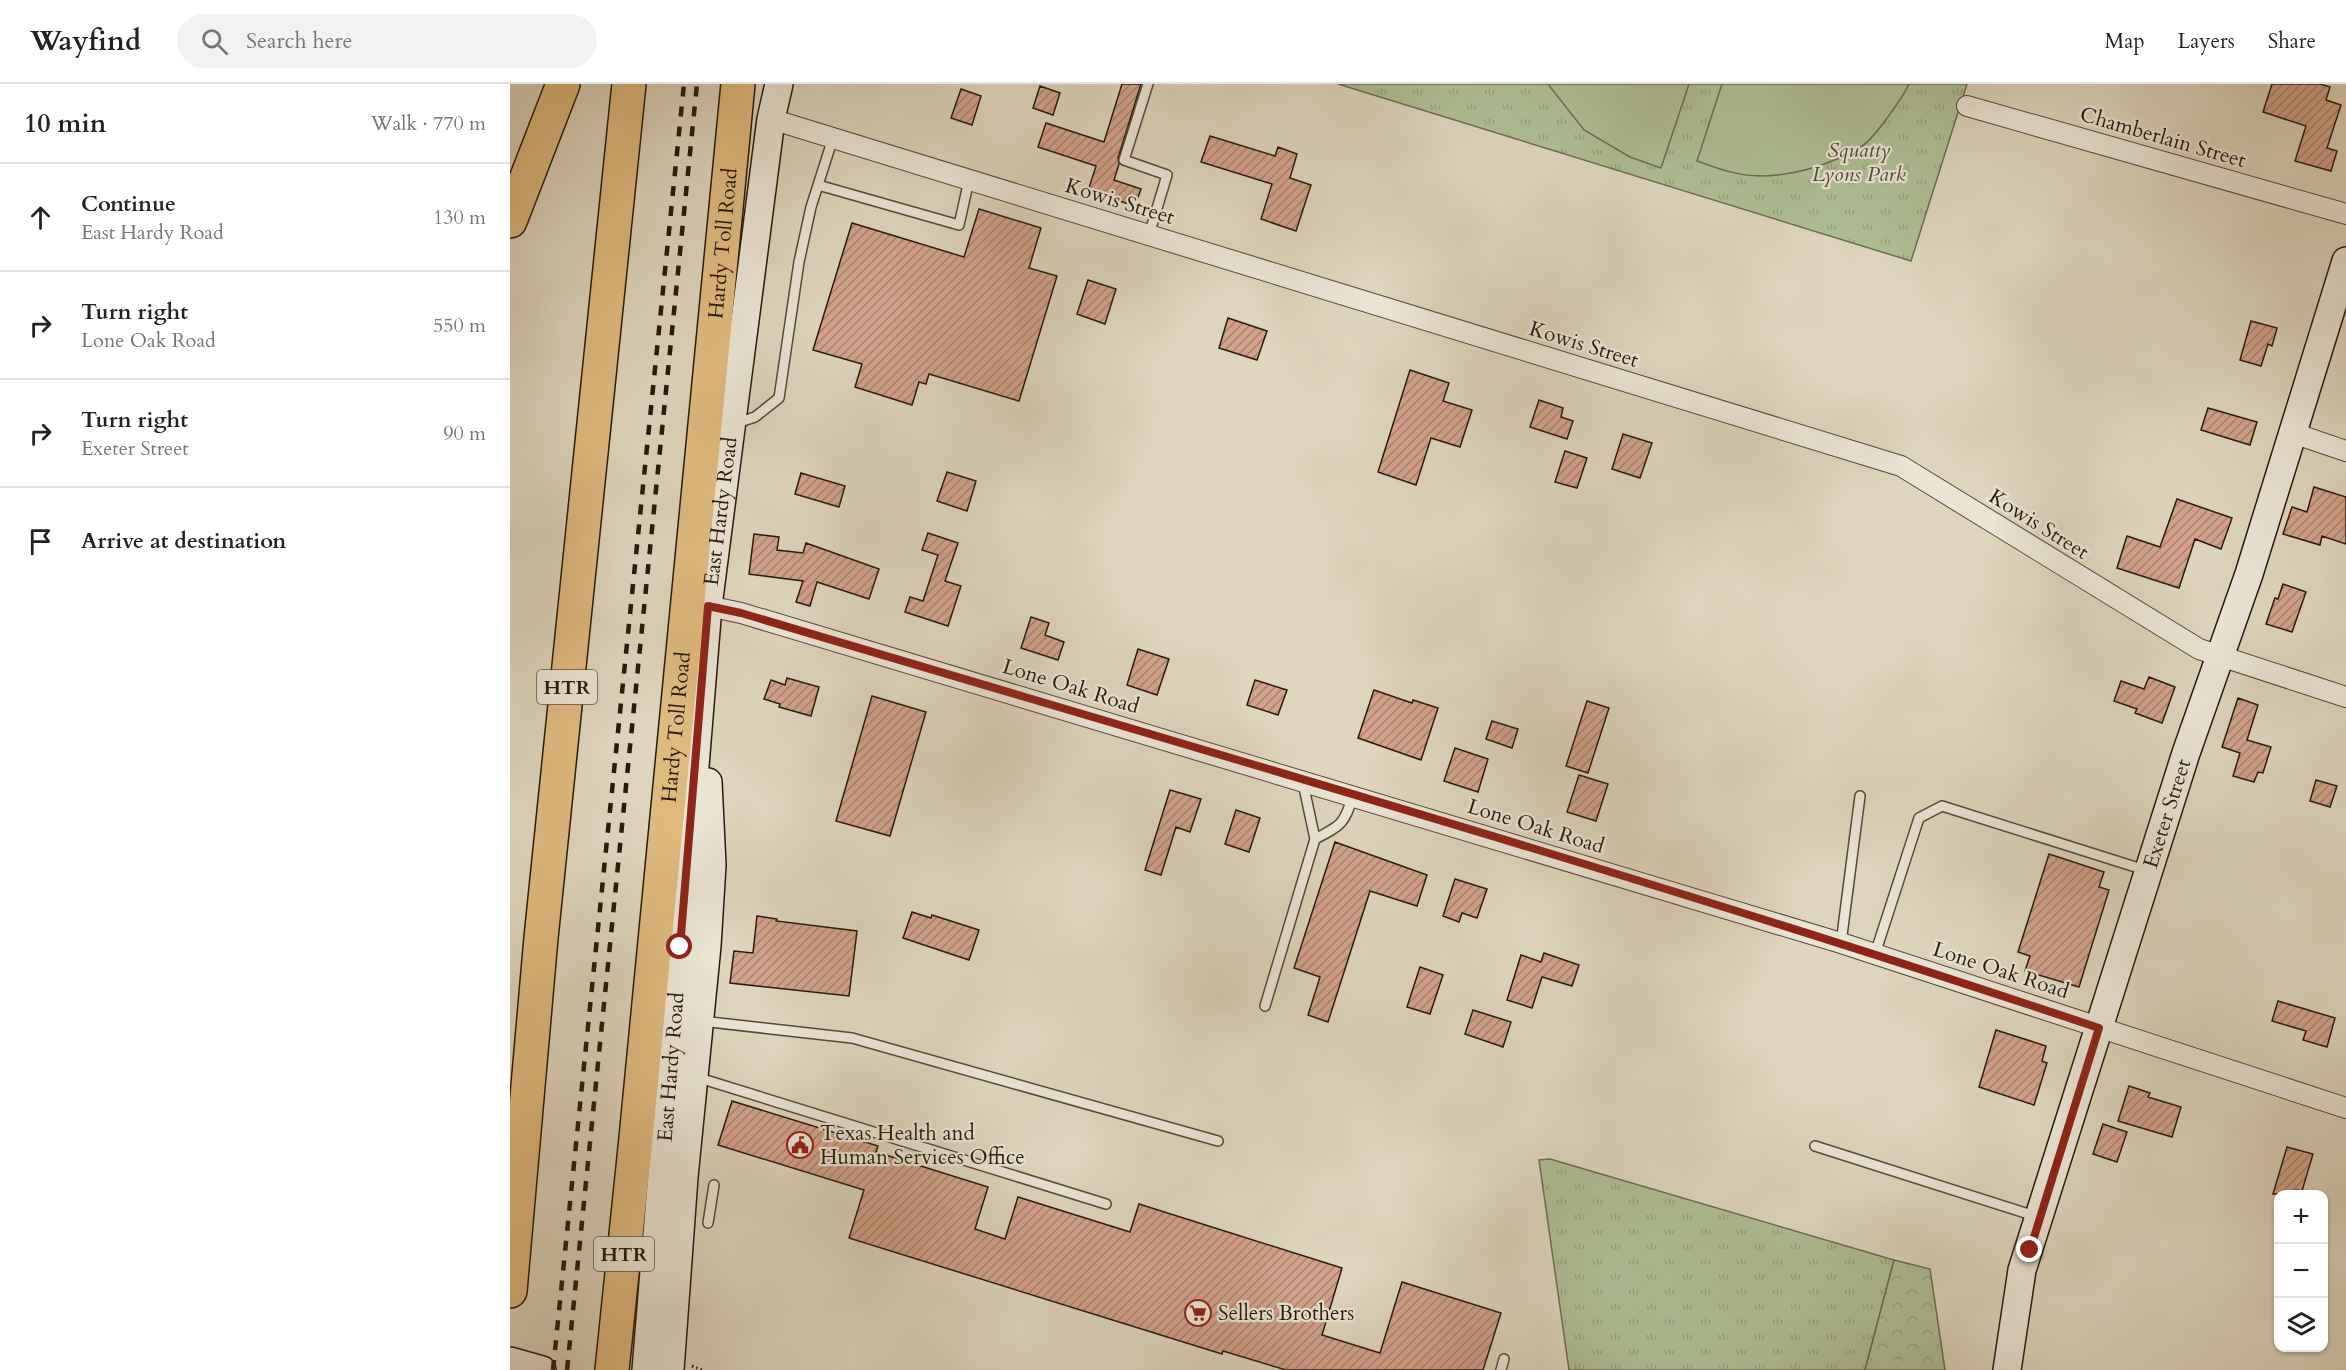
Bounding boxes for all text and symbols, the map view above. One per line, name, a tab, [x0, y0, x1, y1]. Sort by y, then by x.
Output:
search box	[177, 14, 597, 68]
text: Wayfind	[30, 22, 141, 60]
icon: search	[198, 25, 231, 58]
text: Search here	[246, 26, 353, 56]
text: Map	[2105, 27, 2145, 56]
text: Layers	[2178, 27, 2235, 56]
text: Share	[2268, 27, 2316, 56]
street label: Chamberlain Street	[2077, 100, 2250, 175]
text: 10 min	[24, 106, 107, 141]
text: Walk · 770 m	[371, 110, 486, 137]
park label: Squatty Lyons Park	[1812, 136, 1907, 189]
street label: Hardy Toll Road	[701, 167, 745, 320]
street label: Kowis Street	[1062, 171, 1178, 232]
text: Continue	[81, 189, 176, 219]
icon: ahead	[24, 201, 57, 234]
text: 130 m	[433, 204, 486, 231]
text: East Hardy Road	[81, 219, 224, 246]
text: Turn right	[81, 297, 188, 327]
icon: right	[24, 309, 57, 342]
text: 550 m	[433, 312, 486, 339]
street label: Kowis Street	[1526, 314, 1642, 375]
text: Lone Oak Road	[81, 327, 216, 354]
text: Turn right	[81, 405, 188, 435]
icon: right	[24, 417, 57, 450]
text: 90 m	[443, 420, 486, 447]
text: Exeter Street	[81, 435, 189, 462]
street label: East Hardy Road	[697, 435, 745, 588]
street label: Kowis Street	[1983, 482, 2095, 567]
icon: arrive	[24, 525, 57, 558]
text: Arrive at destination	[81, 526, 286, 556]
street label: Hardy Toll Road	[655, 650, 698, 804]
street label: Lone Oak Road	[999, 652, 1143, 721]
road number: HTR	[537, 670, 597, 704]
street label: Exeter Street	[2136, 755, 2198, 872]
street label: Lone Oak Road	[1464, 792, 1608, 861]
route start	[666, 933, 692, 959]
street label: Lone Oak Road	[1929, 935, 2073, 1006]
street label: East Hardy Road	[651, 991, 692, 1143]
place label: Texas Health and Human Services Office	[820, 1119, 1025, 1172]
public building icon: Texas Health and Human Services Office	[785, 1130, 815, 1160]
map controls	[2274, 1190, 2328, 1352]
button: +	[2274, 1190, 2328, 1244]
route end	[2016, 1236, 2042, 1262]
road number: HTR	[594, 1237, 654, 1271]
button: −	[2274, 1244, 2328, 1298]
supermarket icon: Sellers Brothers	[1183, 1298, 1213, 1328]
button: layers	[2274, 1298, 2328, 1352]
place label: Sellers Brothers	[1218, 1299, 1354, 1328]

